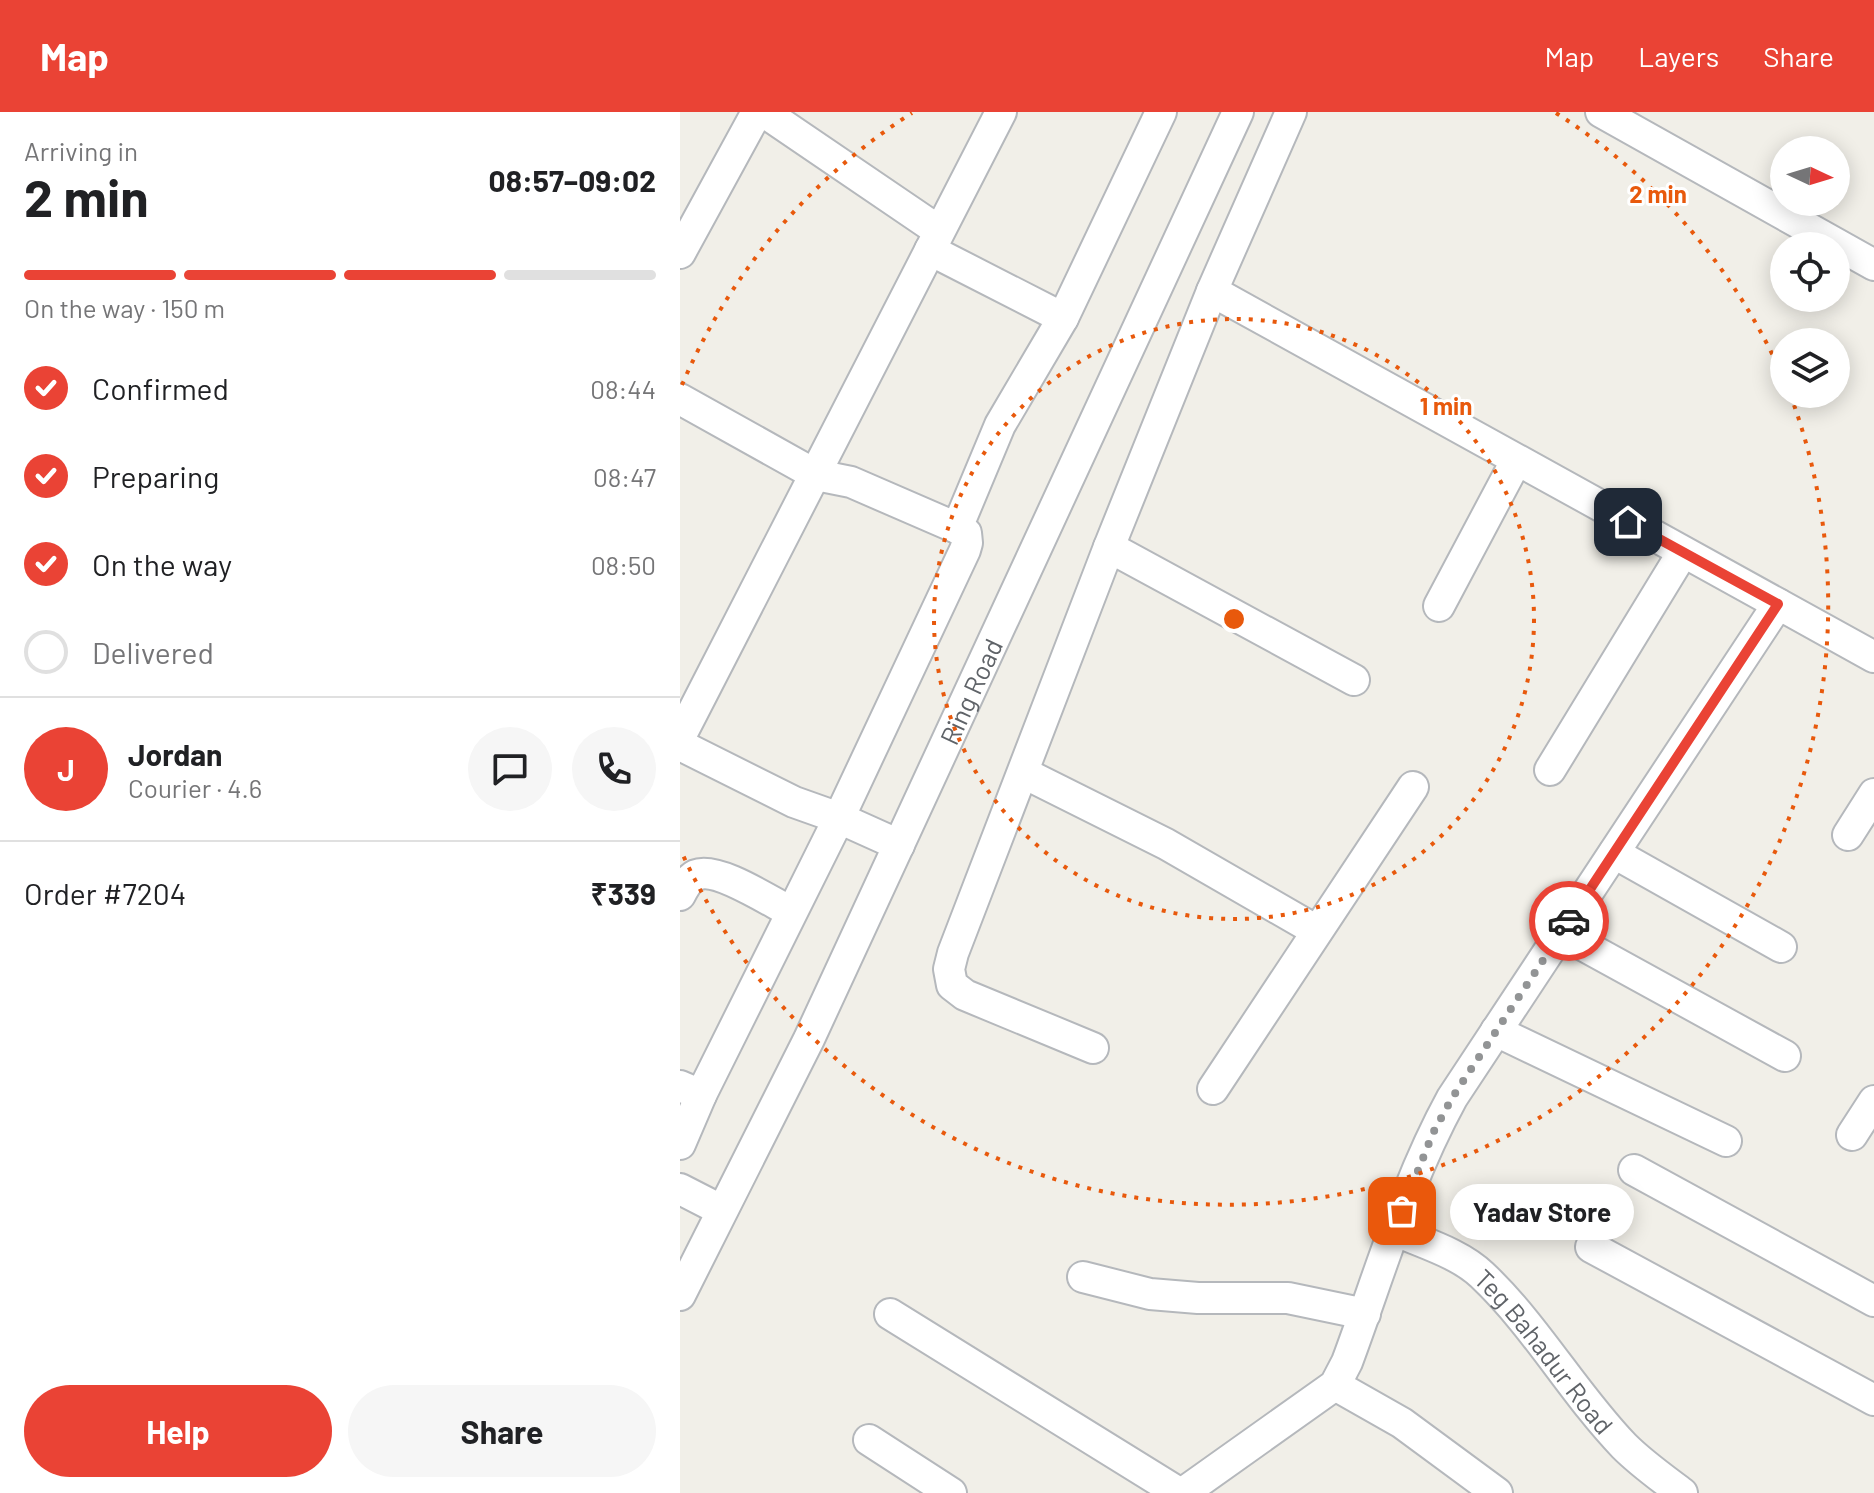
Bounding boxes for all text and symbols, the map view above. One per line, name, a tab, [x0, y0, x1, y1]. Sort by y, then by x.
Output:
text: Map	[40, 33, 109, 79]
text: Map	[1544, 39, 1594, 73]
text: Layers	[1638, 39, 1719, 73]
text: Share	[1763, 39, 1834, 73]
text: Arriving in	[24, 135, 138, 166]
north arrow	[1770, 136, 1850, 216]
map controls	[1770, 136, 1850, 408]
text: 08:57–09:02	[489, 162, 656, 198]
text: 2 min	[24, 165, 149, 227]
text: 2 min	[1629, 179, 1687, 208]
button: locate	[1770, 232, 1850, 312]
text: On the way · 150 m	[24, 292, 225, 323]
button: layers	[1770, 328, 1850, 408]
icon: check	[24, 366, 68, 410]
text: Confirmed	[92, 370, 229, 406]
text: 08:44	[590, 373, 656, 404]
text: 1 min	[1420, 391, 1472, 420]
icon: check	[24, 454, 68, 498]
text: Preparing	[92, 458, 219, 494]
text: 08:47	[593, 461, 656, 492]
pin	[1594, 488, 1662, 556]
icon: home	[1606, 500, 1650, 544]
icon: check	[24, 542, 68, 586]
text: On the way	[92, 546, 232, 582]
text: 08:50	[591, 549, 656, 580]
centre of rings	[1220, 605, 1248, 633]
street label: Ring Road	[932, 633, 1008, 749]
text: Delivered	[92, 634, 214, 670]
button: chat	[468, 727, 552, 811]
button: phone	[572, 727, 656, 811]
text: Jordan	[128, 736, 223, 772]
text: J	[57, 751, 75, 787]
text: Courier · 4.6	[128, 772, 262, 803]
text: Order #7204	[24, 875, 186, 911]
text: ₹339	[591, 875, 656, 911]
courier	[1529, 881, 1609, 961]
icon: car	[1547, 899, 1591, 943]
pin	[1368, 1177, 1436, 1245]
callout: Yadav Store	[1450, 1183, 1634, 1239]
icon: bag	[1380, 1189, 1424, 1233]
text: Yadav Store	[1473, 1196, 1611, 1227]
street label: Teg Bahadur Road	[1469, 1262, 1621, 1440]
button: Help	[24, 1385, 332, 1477]
button: Share	[348, 1385, 656, 1477]

